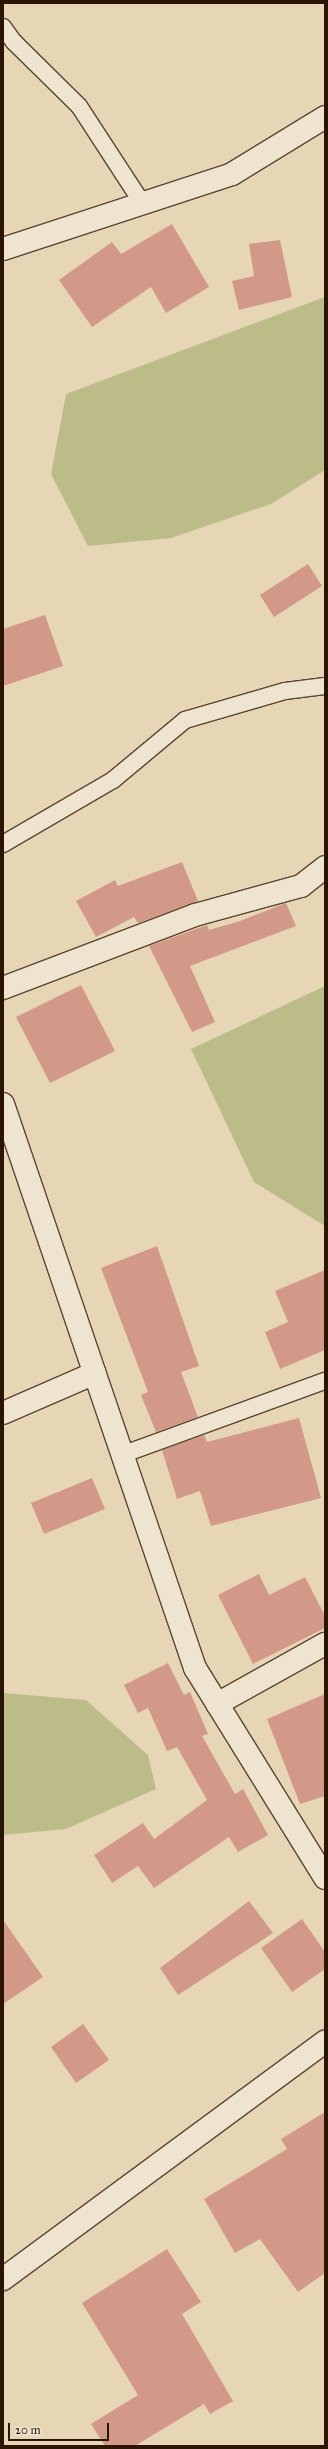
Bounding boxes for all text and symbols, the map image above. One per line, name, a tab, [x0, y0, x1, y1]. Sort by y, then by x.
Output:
scale bar	[10, 2415, 111, 2441]
text: 20 m	[15, 2423, 41, 2437]

